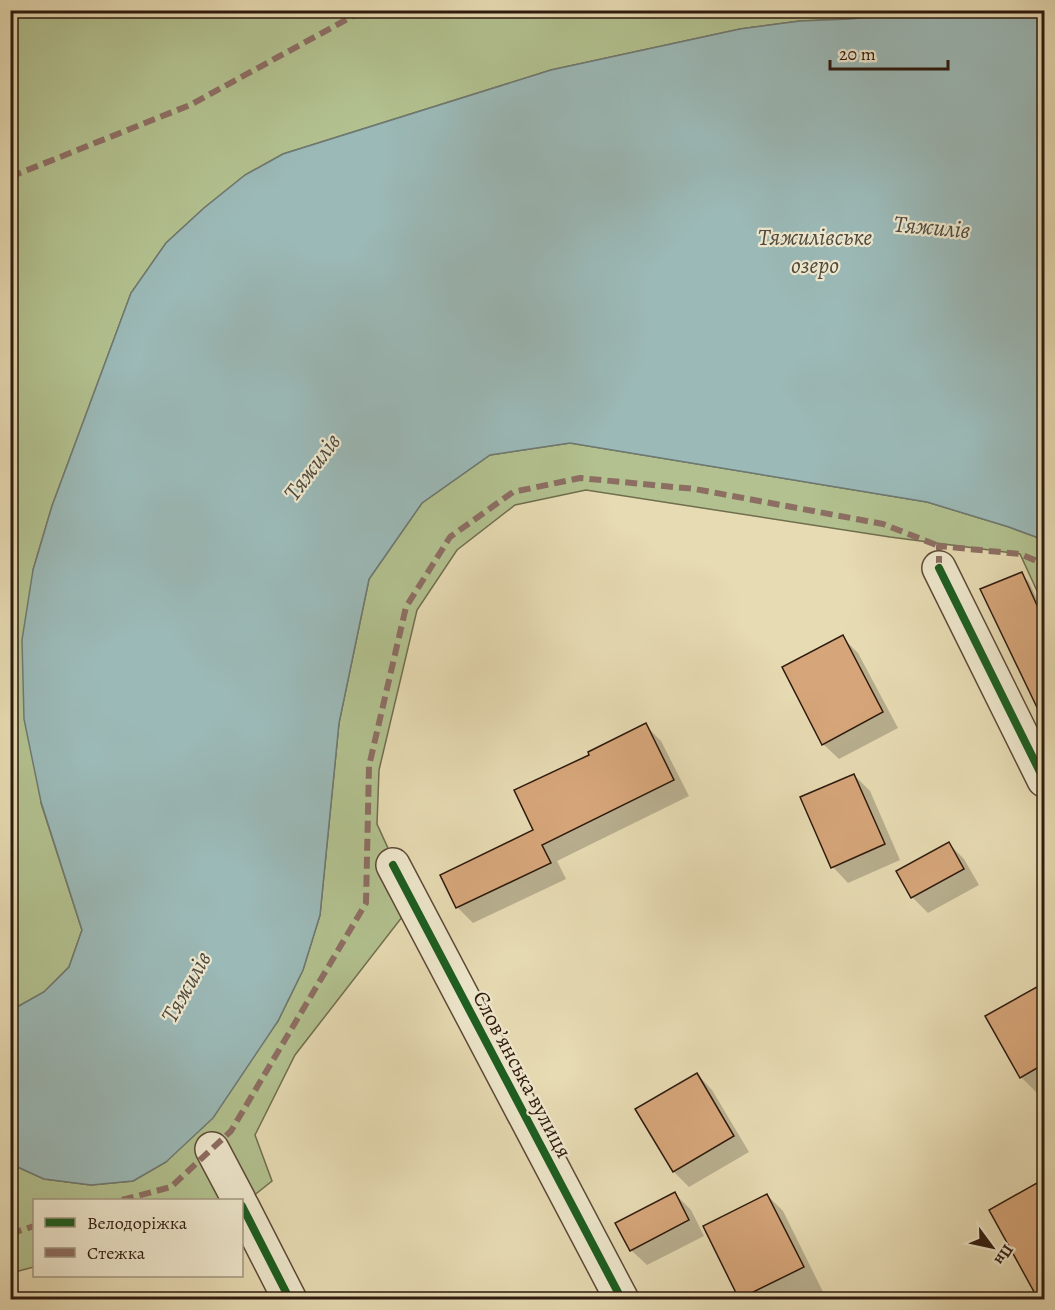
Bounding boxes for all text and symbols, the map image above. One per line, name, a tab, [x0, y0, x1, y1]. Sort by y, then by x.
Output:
scale bar	[830, 33, 948, 71]
text: 20 m	[839, 42, 876, 66]
water label: Тяжилів	[892, 208, 972, 246]
water label: Тяжилівське озеро	[758, 221, 873, 281]
water label: Тяжилів	[276, 427, 348, 507]
water label: Тяжилів	[153, 946, 219, 1028]
street label: Словʼянська вулиця	[465, 986, 579, 1163]
legend	[33, 1199, 243, 1277]
text: Велодоріжка	[87, 1211, 188, 1235]
north arrow	[962, 1217, 1022, 1277]
text: Пн	[989, 1240, 1019, 1269]
text: Стежка	[87, 1241, 146, 1265]

